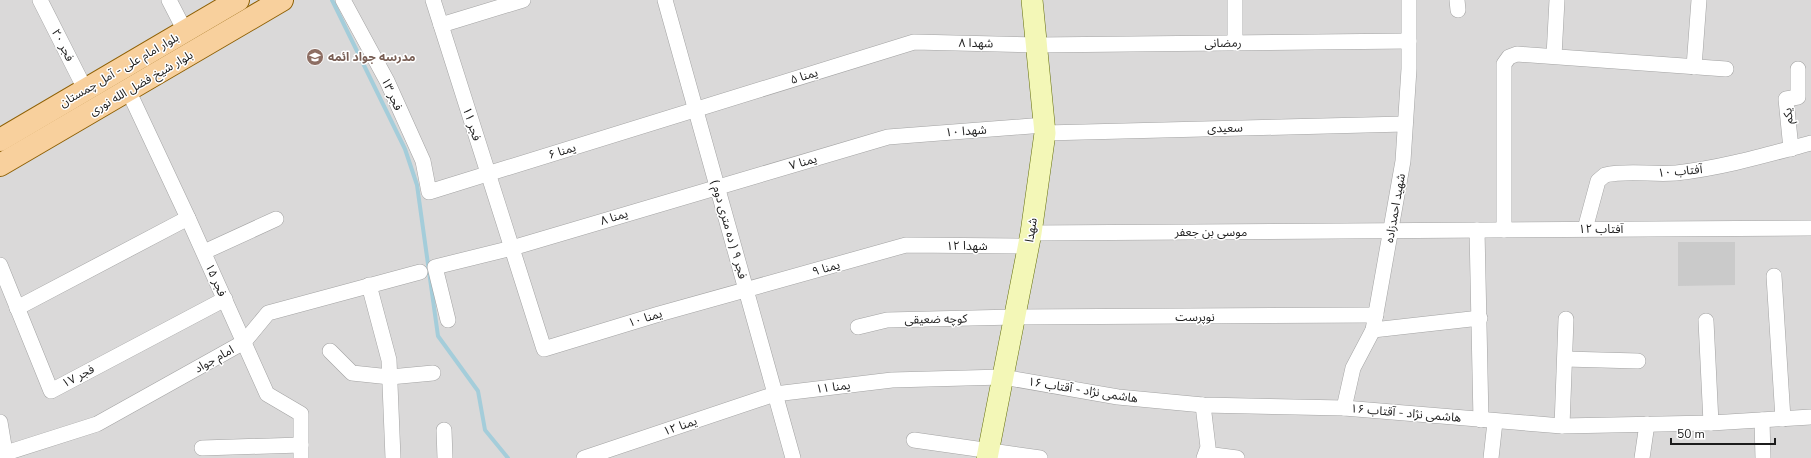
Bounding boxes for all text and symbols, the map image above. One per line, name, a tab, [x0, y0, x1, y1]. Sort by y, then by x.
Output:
street label: فجر ۲۰	[48, 26, 78, 64]
street label: بلوار امام علی - آمل چمستان	[56, 29, 182, 112]
street label: شهدا ۸	[959, 35, 993, 51]
street label: رمضانی	[1204, 35, 1242, 51]
street label: بلوار شیخ فضل الله نوری	[86, 47, 196, 120]
school or university icon: مدرسه جواد ائمه	[305, 47, 325, 67]
place label: مدرسه جواد ائمه	[328, 49, 416, 65]
street label: یمنا ۵	[788, 64, 820, 88]
street label: فجر ۱۳	[378, 75, 406, 113]
street label: فجر ۱۱	[459, 105, 485, 143]
street label: یکم	[1779, 107, 1798, 125]
street label: سعیدی	[1207, 120, 1243, 136]
street label: شهدا ۱۰	[945, 122, 987, 140]
street label: یمنا ۶	[546, 139, 578, 163]
street label: یمنا ۷	[787, 150, 819, 174]
street label: آفتاب ۱۰	[1657, 161, 1704, 181]
street label: شهید احمدزاده	[1381, 172, 1409, 244]
street label: فجر ۹ ( ده متری دوم )	[706, 177, 751, 281]
street label: یمنا ۸	[598, 205, 630, 229]
street label: شهدا	[1021, 217, 1041, 243]
street label: آفتاب ۱۲	[1579, 221, 1624, 237]
street label: موسی بن جعفر	[1174, 224, 1247, 240]
street label: شهدا ۱۲	[946, 238, 988, 254]
street label: یمنا ۹	[810, 256, 842, 280]
street label: فجر ۱۵	[202, 261, 230, 299]
street label: یمنا ۱۰	[626, 305, 664, 331]
street label: نوپرست	[1175, 309, 1215, 325]
street label: کوچه ضعیقی	[904, 310, 969, 328]
street label: امام جواد	[191, 342, 237, 377]
street label: فجر ۱۷	[59, 361, 97, 391]
street label: هاشمی نژاد - آقتاب ۱۶	[1027, 373, 1139, 407]
street label: یمنا ۱۱	[815, 377, 851, 397]
street label: هاشمی نژاد - آقتاب ۱۶	[1350, 400, 1462, 426]
street label: یمنا ۱۲	[661, 413, 699, 439]
scale bar	[1671, 420, 1775, 446]
text: 50 m	[1677, 426, 1705, 442]

